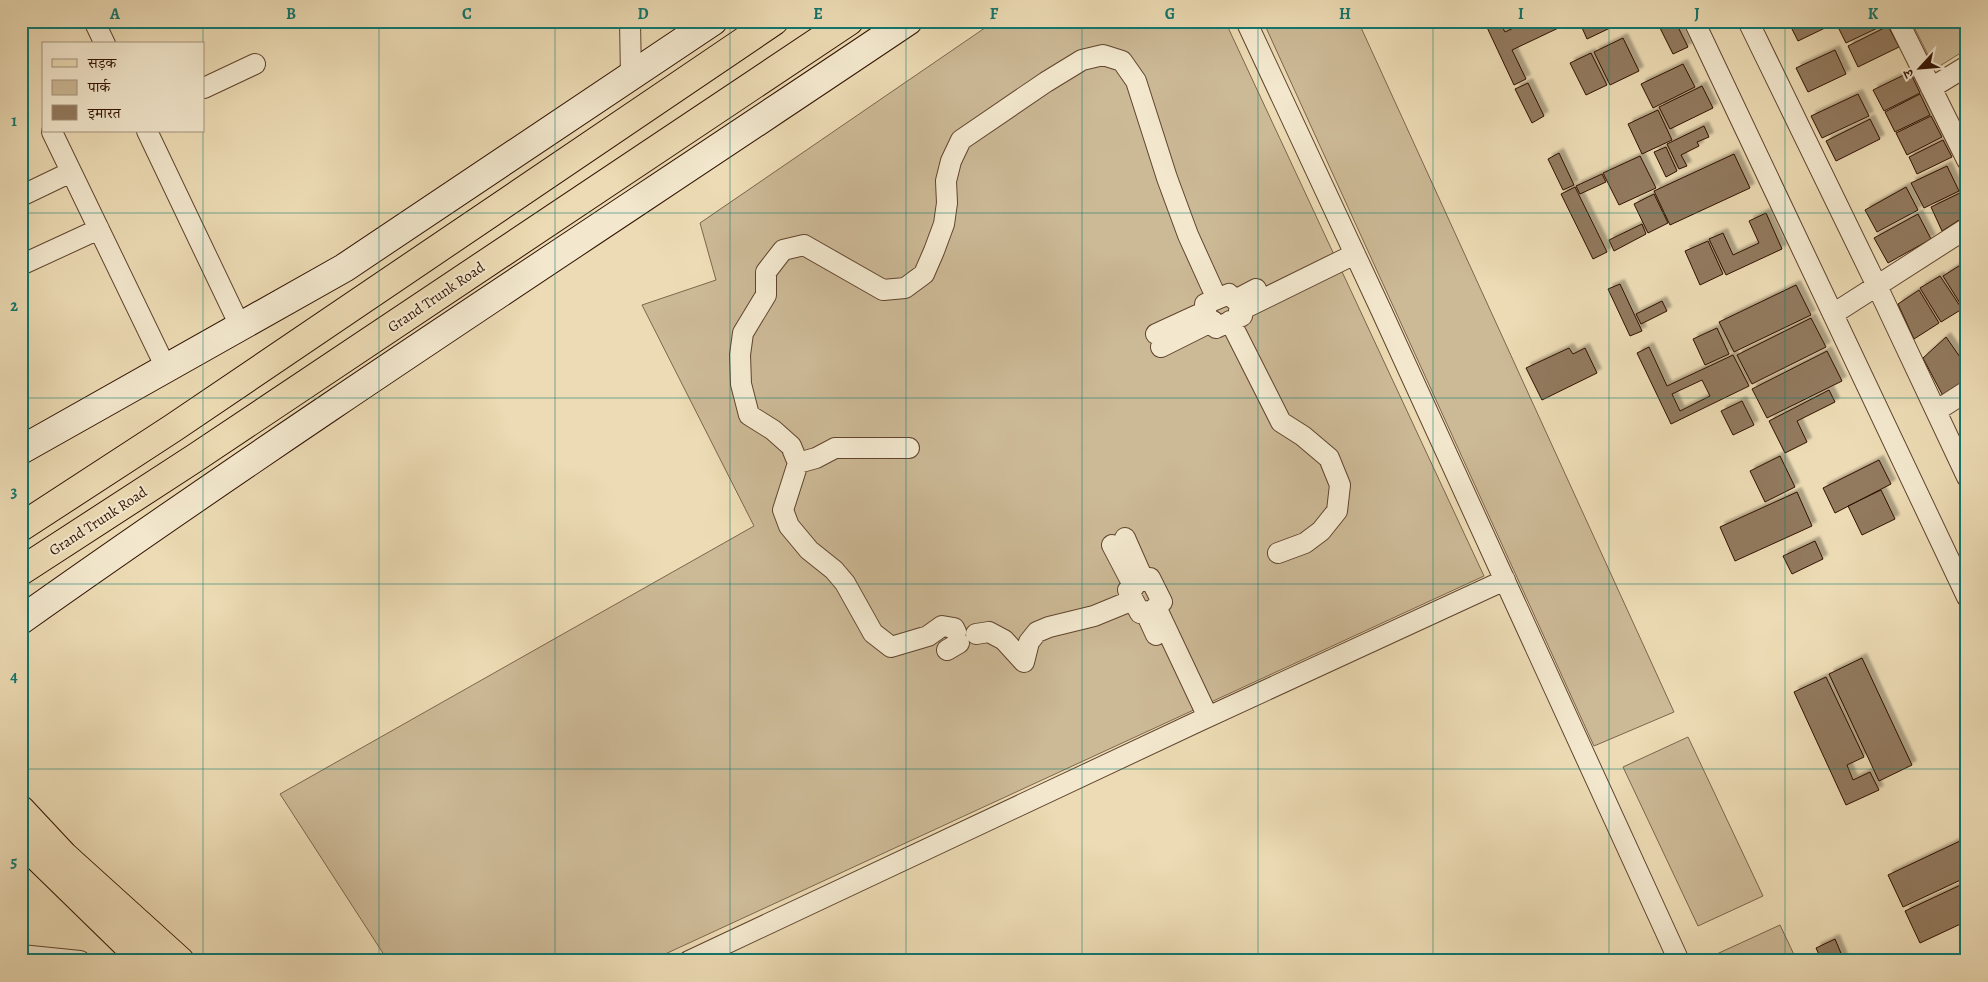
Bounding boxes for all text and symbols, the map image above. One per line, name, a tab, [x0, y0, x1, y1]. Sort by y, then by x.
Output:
text: A	[109, 3, 121, 25]
text: B	[286, 3, 296, 25]
text: C	[462, 3, 472, 25]
text: D	[637, 3, 649, 25]
text: E	[813, 3, 823, 25]
text: F	[990, 3, 999, 25]
text: G	[1165, 3, 1175, 25]
text: H	[1339, 3, 1351, 25]
text: I	[1518, 3, 1524, 25]
text: J	[1694, 3, 1700, 25]
text: K	[1868, 3, 1879, 25]
legend	[42, 42, 205, 132]
north arrow	[1896, 42, 1946, 92]
text: सड़क	[87, 53, 117, 73]
text: उ	[1898, 65, 1919, 82]
text: पार्क	[87, 77, 111, 97]
text: इमारत	[87, 103, 122, 123]
text: 1	[11, 110, 17, 132]
street label: Grand Trunk Road	[384, 257, 489, 337]
text: 2	[10, 295, 18, 317]
text: 3	[11, 481, 18, 503]
street label: Grand Trunk Road	[45, 481, 152, 560]
text: 4	[10, 666, 18, 688]
text: 5	[11, 851, 18, 873]

